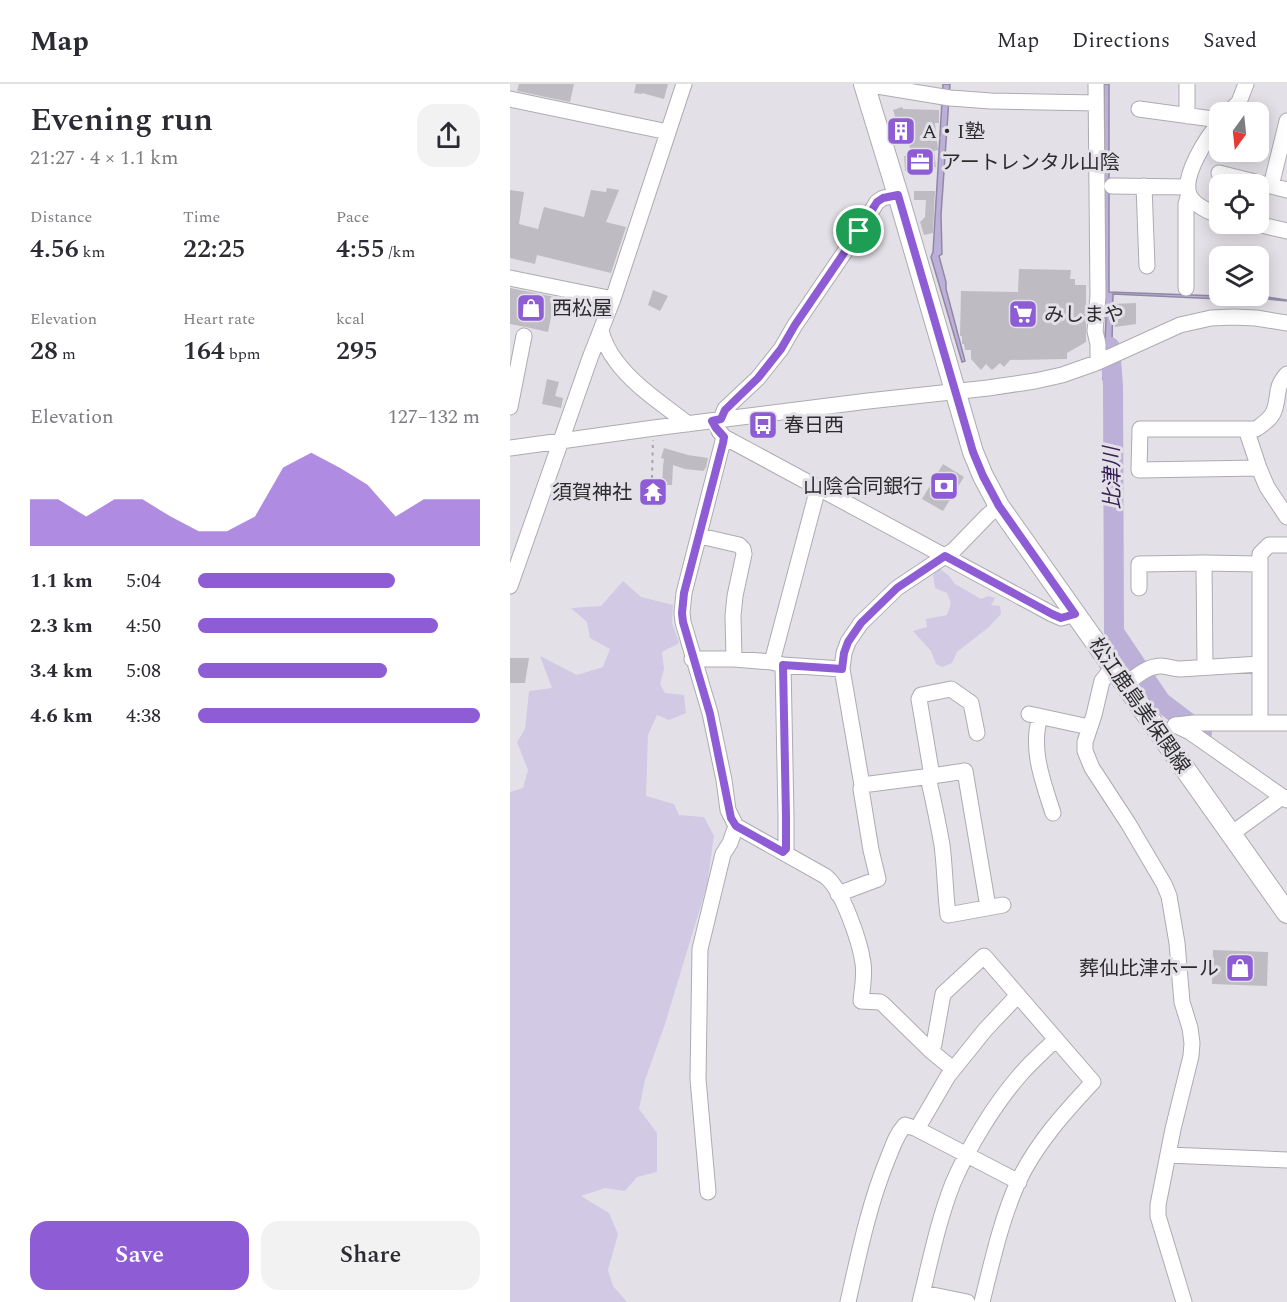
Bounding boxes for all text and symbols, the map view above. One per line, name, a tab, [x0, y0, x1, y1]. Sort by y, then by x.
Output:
text: Map	[30, 20, 89, 63]
text: Map	[997, 25, 1039, 57]
text: Directions	[1072, 25, 1170, 57]
text: Saved	[1203, 25, 1257, 57]
text: Evening run	[30, 95, 213, 145]
north arrow	[1209, 102, 1269, 162]
map controls	[1209, 102, 1269, 306]
button: share	[417, 104, 480, 167]
building icon: A・I塾	[885, 115, 917, 147]
place label: A・I塾	[922, 117, 985, 147]
text: 21:27 · 4 × 1.1 km	[30, 143, 178, 173]
office icon: アートレンタル山陰	[904, 146, 936, 178]
place label: アートレンタル山陰	[941, 148, 1120, 178]
button: locate	[1209, 174, 1269, 234]
text: Distance	[30, 205, 92, 229]
text: Time	[183, 205, 220, 229]
text: Pace	[336, 205, 369, 229]
pin	[833, 205, 884, 256]
icon: arrive	[842, 214, 875, 247]
text: 4.56	[30, 229, 79, 269]
text: 22:25	[183, 229, 246, 269]
text: 4:55	[336, 229, 385, 269]
text: km	[79, 240, 105, 264]
text: /km	[385, 240, 415, 264]
button: layers	[1209, 246, 1269, 306]
shop icon: 西松屋	[515, 292, 547, 324]
place label: 西松屋	[552, 294, 612, 324]
supermarket icon: みしまや	[1007, 298, 1039, 330]
place label: みしまや	[1044, 300, 1124, 330]
text: Elevation	[30, 307, 97, 331]
text: Heart rate	[183, 307, 255, 331]
text: kcal	[336, 307, 365, 331]
text: 28	[30, 331, 58, 371]
text: 164	[183, 331, 225, 371]
text: 295	[336, 331, 378, 371]
text: m	[58, 342, 76, 366]
text: bpm	[225, 342, 261, 366]
text: Elevation	[30, 402, 114, 432]
text: 127–132 m	[388, 402, 480, 432]
bus stop icon: 春日西	[747, 409, 779, 441]
place label: 春日西	[784, 411, 844, 441]
water label: 比津川	[1096, 444, 1130, 510]
bank icon: 山陰合同銀行	[928, 470, 960, 502]
place label: 山陰合同銀行	[803, 472, 923, 502]
temple icon: 須賀神社	[637, 476, 669, 508]
place label: 須賀神社	[552, 478, 632, 508]
text: 1.1 km	[30, 566, 93, 596]
text: 5:04	[126, 566, 161, 596]
text: 2.3 km	[30, 611, 93, 641]
text: 4:50	[126, 611, 161, 641]
street label: 松江鹿島美保関線	[1081, 631, 1197, 780]
text: 3.4 km	[30, 656, 93, 686]
text: 5:08	[126, 656, 161, 686]
text: 4.6 km	[30, 701, 93, 731]
text: 4:38	[126, 701, 161, 731]
shop icon: 葬仙比津ホール	[1224, 952, 1256, 984]
place label: 葬仙比津ホール	[1079, 954, 1219, 984]
button: Save	[30, 1221, 249, 1290]
button: Share	[261, 1221, 480, 1290]

